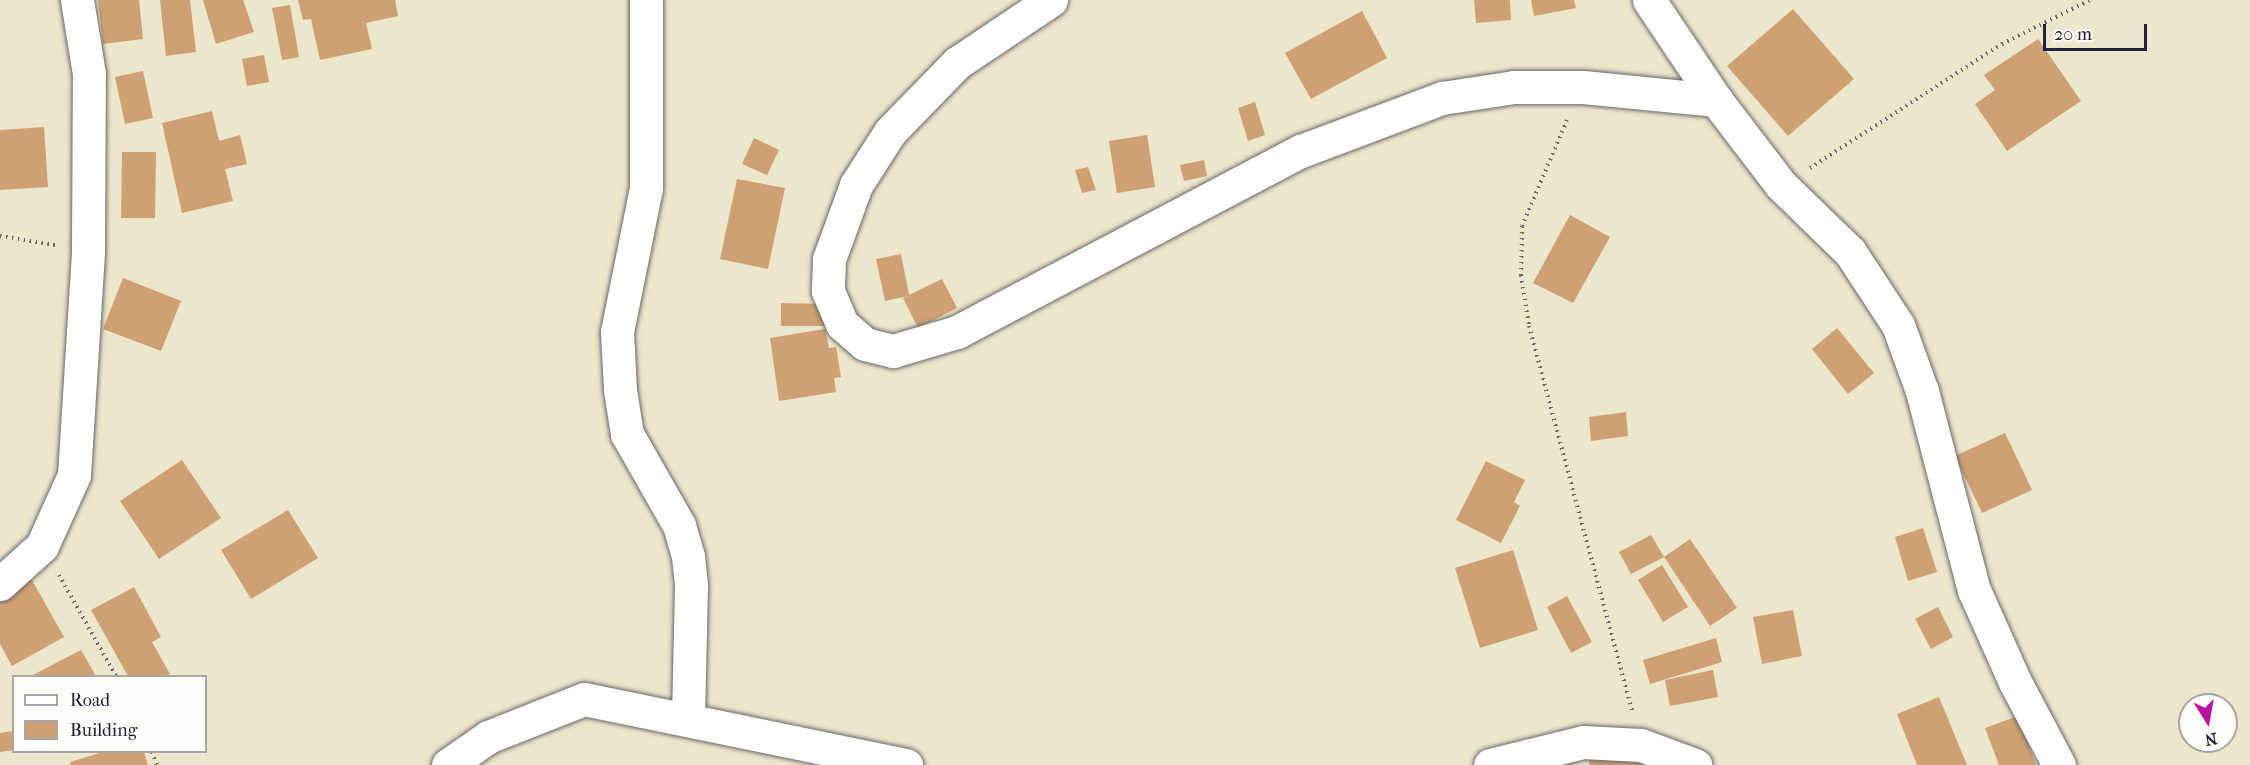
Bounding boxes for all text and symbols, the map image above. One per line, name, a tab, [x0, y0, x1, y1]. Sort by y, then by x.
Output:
scale bar	[2046, 12, 2150, 50]
text: 20 m	[2054, 24, 2092, 45]
legend	[12, 675, 207, 753]
text: Road	[70, 690, 110, 711]
north arrow	[2178, 693, 2238, 753]
text: Building	[70, 720, 137, 741]
text: N	[2203, 729, 2219, 750]

